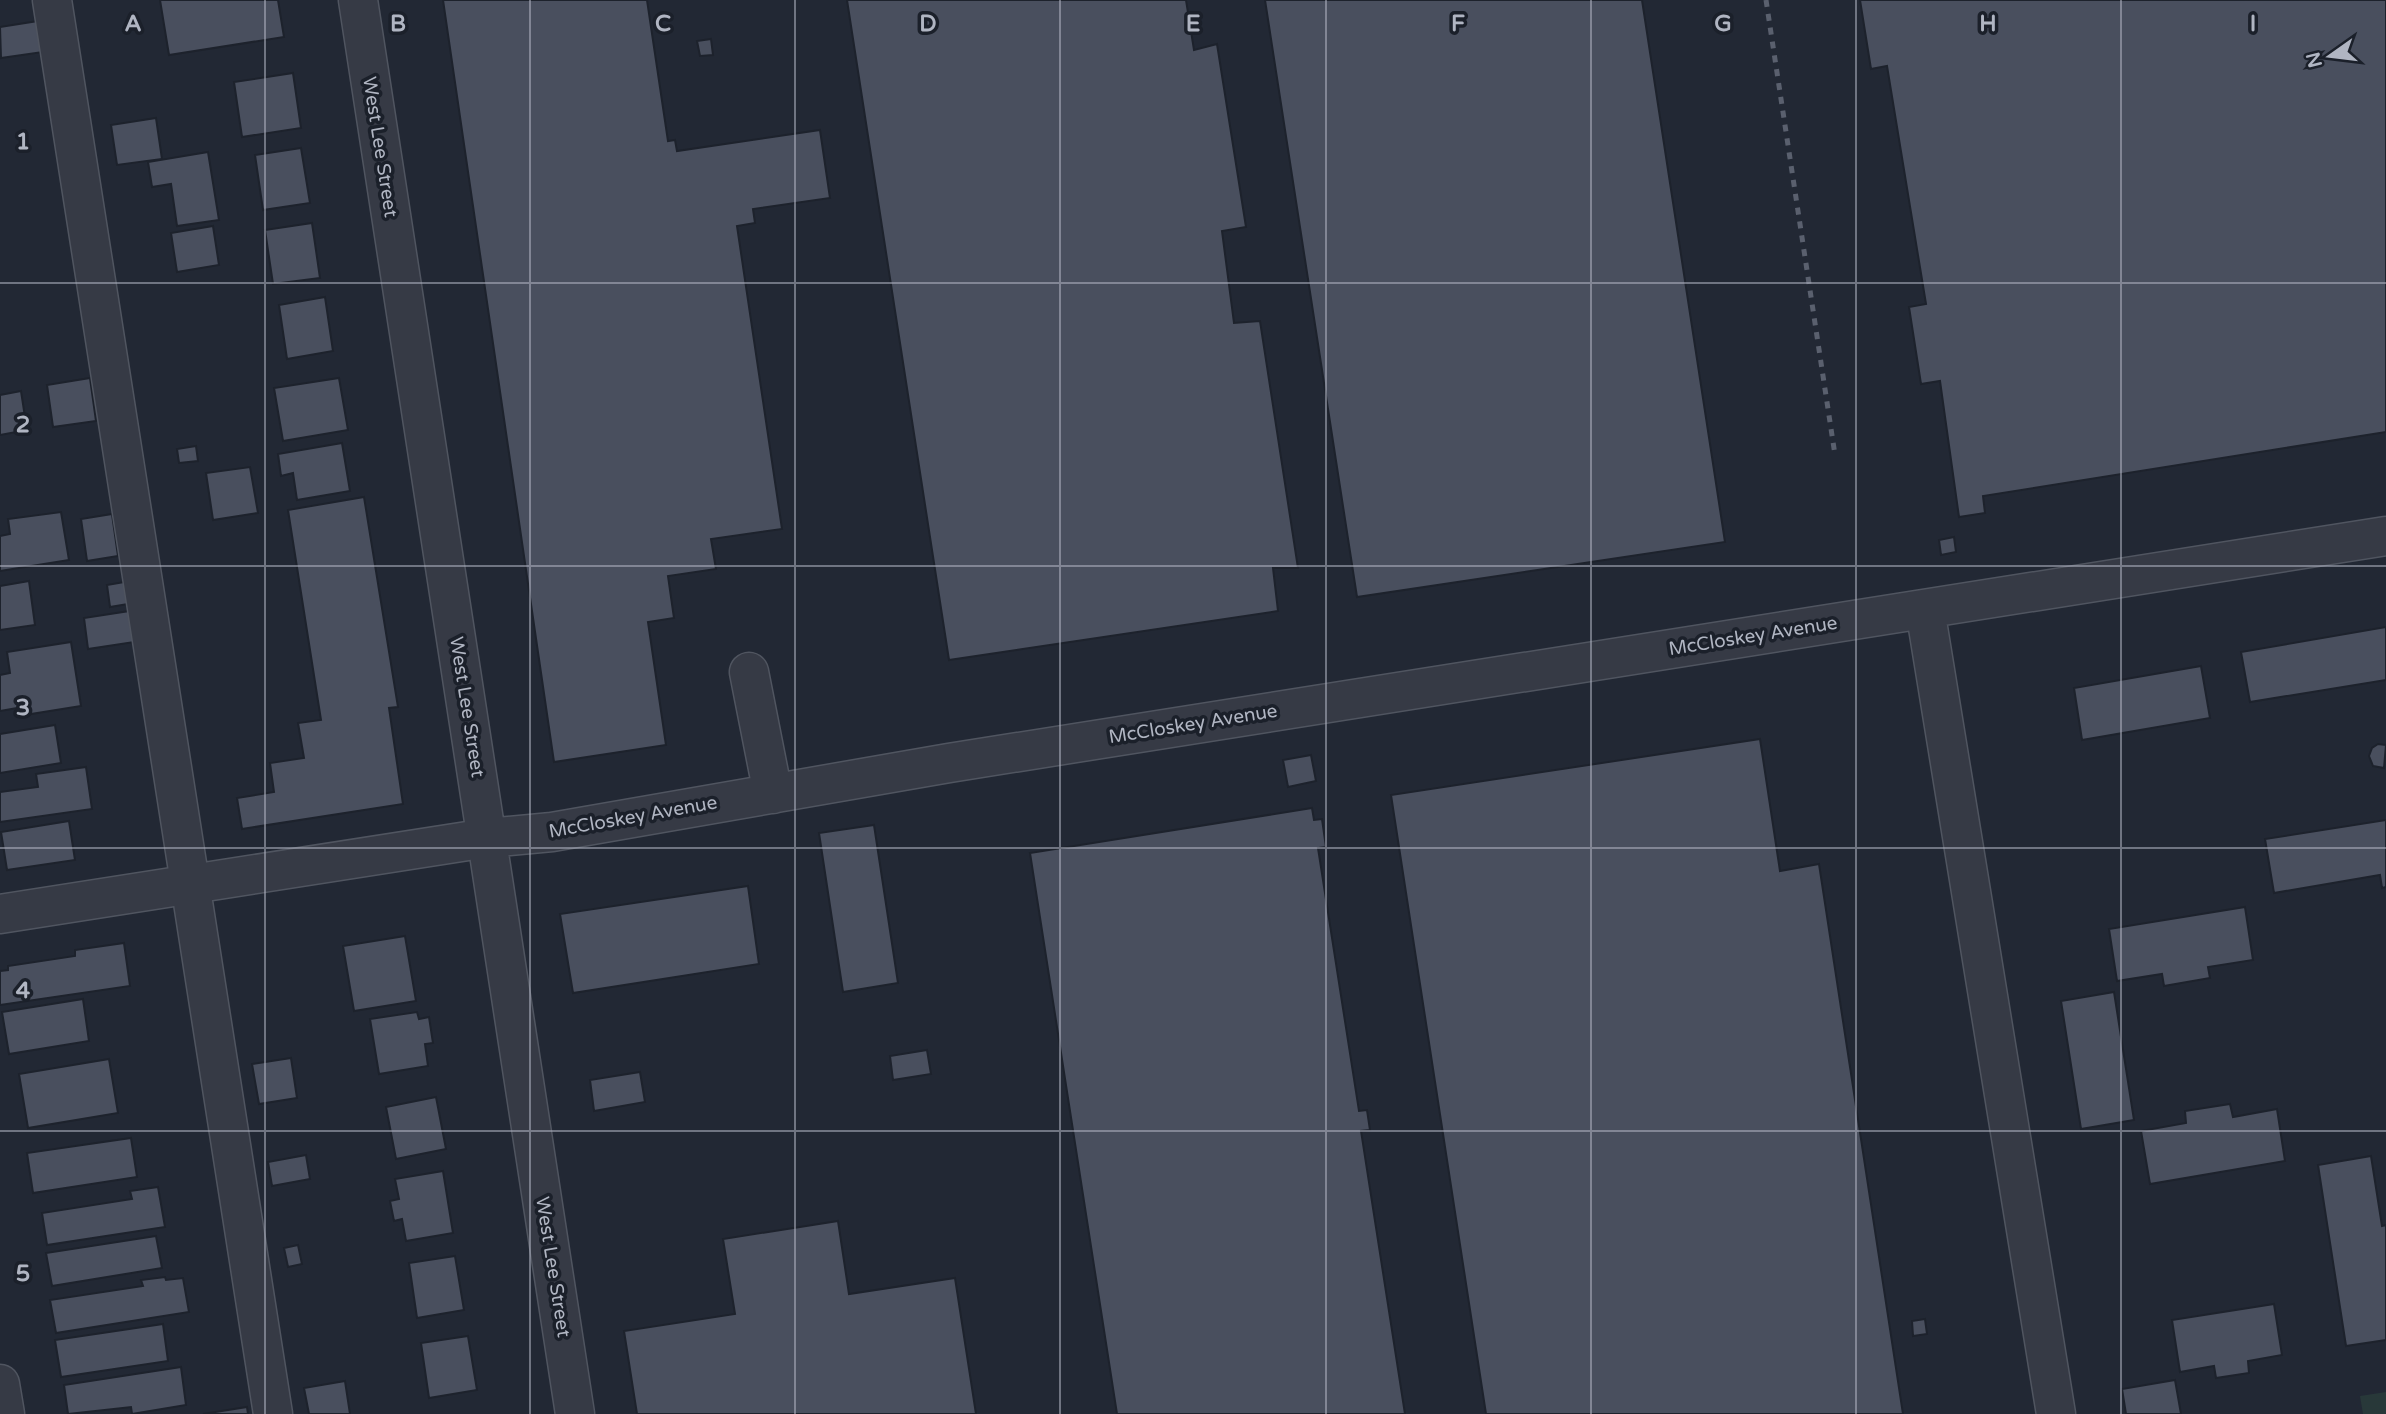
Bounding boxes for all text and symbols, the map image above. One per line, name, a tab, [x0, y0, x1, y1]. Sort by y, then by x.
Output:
text: A	[124, 10, 142, 38]
text: B	[390, 10, 406, 38]
text: C	[655, 10, 671, 38]
text: D	[919, 10, 937, 38]
text: E	[1186, 10, 1200, 38]
text: F	[1451, 10, 1465, 38]
text: G	[1714, 10, 1732, 38]
text: H	[1979, 10, 1997, 38]
text: I	[2250, 10, 2256, 38]
north arrow	[2295, 21, 2365, 91]
text: N	[2302, 50, 2327, 70]
street label: West Lee Street	[358, 75, 402, 219]
text: 1	[16, 128, 30, 156]
text: 2	[16, 411, 30, 439]
street label: McCloskey Avenue	[1667, 612, 1839, 660]
street label: West Lee Street	[445, 635, 489, 779]
text: 3	[16, 694, 30, 722]
street label: McCloskey Avenue	[1107, 700, 1279, 748]
street label: McCloskey Avenue	[547, 791, 719, 843]
text: 4	[16, 977, 31, 1005]
street label: West Lee Street	[531, 1195, 575, 1339]
text: 5	[16, 1260, 30, 1288]

